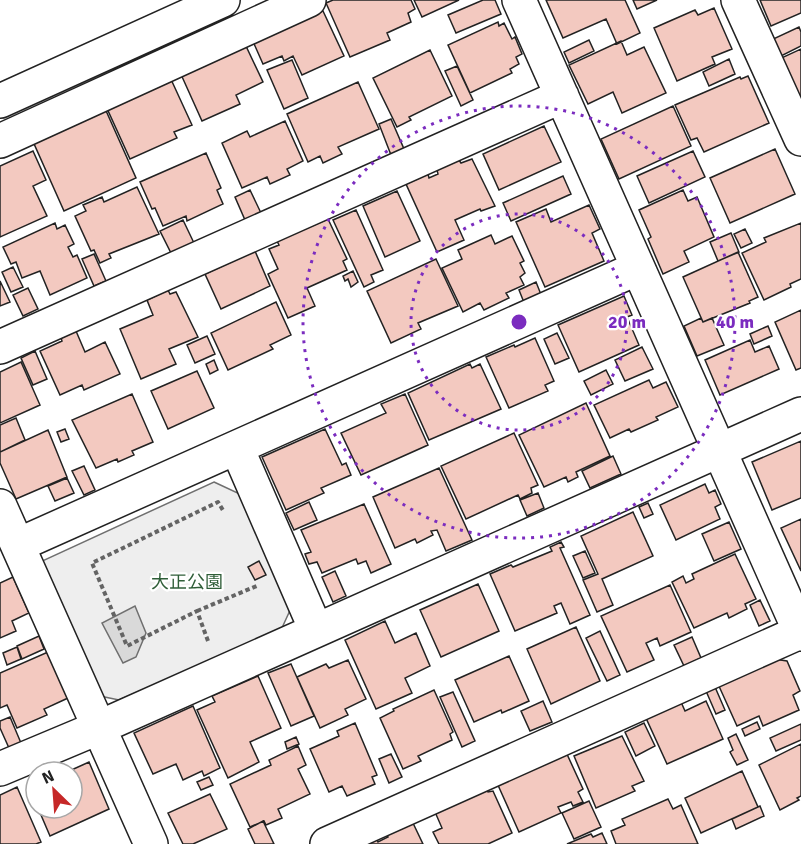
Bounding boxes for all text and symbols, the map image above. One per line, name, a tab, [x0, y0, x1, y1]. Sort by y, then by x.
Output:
text: 20 m	[608, 311, 646, 333]
text: 40 m	[716, 311, 754, 333]
centre of rings	[509, 312, 529, 332]
park label: 大正公園	[151, 571, 223, 593]
north arrow	[24, 760, 84, 820]
text: N	[39, 766, 57, 789]

